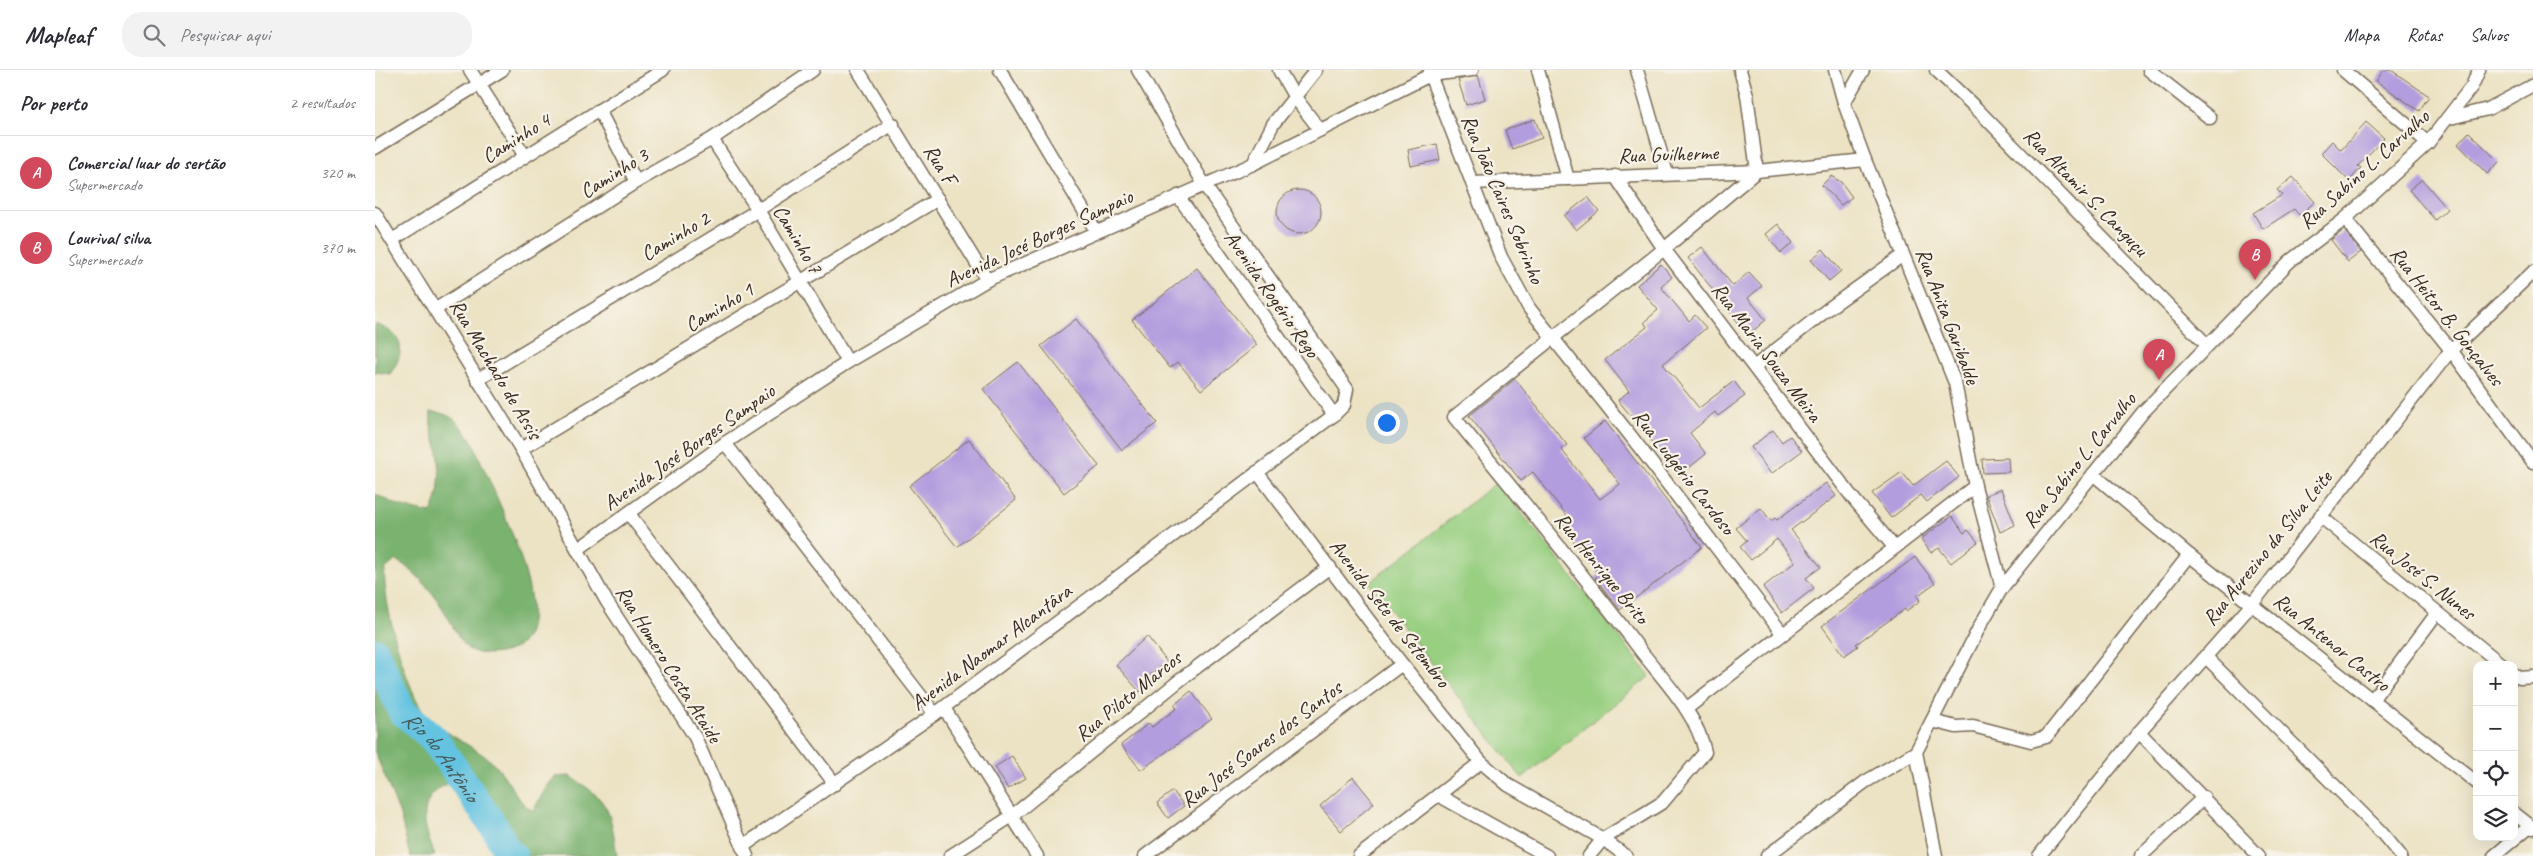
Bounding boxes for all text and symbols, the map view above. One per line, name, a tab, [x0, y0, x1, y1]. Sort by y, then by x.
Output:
search box	[122, 12, 472, 57]
text: Mapleaf	[25, 20, 92, 50]
icon: search	[140, 21, 168, 49]
text: Pesquisar aqui	[180, 23, 270, 47]
text: Mapa	[2344, 24, 2379, 46]
text: Rotas	[2407, 24, 2442, 46]
text: Salvos	[2470, 24, 2508, 46]
text: Por perto	[20, 90, 87, 116]
text: 2 resultados	[290, 93, 355, 113]
street label: Rua Sabino L. Carvalho	[2293, 103, 2436, 234]
street label: Caminho 4	[477, 106, 557, 169]
street label: Rua João Caires Sobrinho	[1456, 111, 1551, 289]
street label: Rua Altamir S. Canguçu	[2018, 122, 2155, 262]
street label: Rua F	[918, 139, 965, 193]
street label: Rua Guilherme	[1618, 139, 1720, 169]
street label: Caminho 3	[575, 141, 654, 204]
text: Comercial luar do sertão	[67, 151, 225, 175]
text: A	[32, 163, 40, 183]
text: 320 m	[321, 163, 355, 183]
text: Supermercado	[67, 175, 142, 195]
street label: Avenida José Borges Sampaio	[941, 183, 1138, 293]
street label: Caminho 7	[767, 200, 829, 279]
street label: Caminho 2	[636, 205, 715, 267]
street label: Avenida Rogério Rego	[1219, 225, 1326, 364]
text: Lourival silva	[67, 226, 150, 250]
text: B	[32, 238, 40, 258]
text: 370 m	[321, 238, 355, 258]
pin: B	[2239, 239, 2271, 280]
street label: Rua Heitor B. Gonçalves	[2384, 241, 2511, 392]
street label: Rua Anita Garibalde	[1910, 244, 1986, 389]
text: Supermercado	[67, 250, 142, 270]
street label: Caminho 1	[680, 276, 759, 338]
street label: Rua Maria Souza Meira	[1706, 277, 1829, 428]
street label: Rua Machado de Assis	[444, 294, 549, 445]
pin: A	[2143, 339, 2175, 380]
street label: Avenida José Borges Sampaio	[598, 377, 781, 516]
street label: Rua Sabino L. Carvalho	[2016, 386, 2143, 533]
street label: Rua Ludgério Cardoso	[1627, 404, 1742, 542]
your location	[1374, 410, 1400, 436]
street label: Rua Aurezino da Silva Leite	[2197, 465, 2338, 631]
street label: Rua Henrique Brito	[1549, 507, 1657, 631]
street label: Rua José S. Nunes	[2365, 525, 2482, 627]
street label: Avenida Sete de Setembro	[1324, 534, 1457, 694]
street label: Avenida Naomar Alcantâra	[905, 577, 1078, 716]
street label: Rua Homero Costa Ataide	[610, 581, 729, 749]
street label: Rua Antenor Castro	[2268, 587, 2397, 698]
street label: Rua Piloto Marcos	[1069, 644, 1188, 747]
map controls	[2473, 661, 2518, 841]
button: +	[2473, 661, 2518, 706]
street label: Rua José Soares dos Santos	[1175, 674, 1348, 813]
water label: Rio do Antônio	[397, 705, 488, 810]
button: −	[2473, 706, 2518, 751]
button: locate	[2473, 751, 2518, 796]
button: layers	[2473, 796, 2518, 841]

